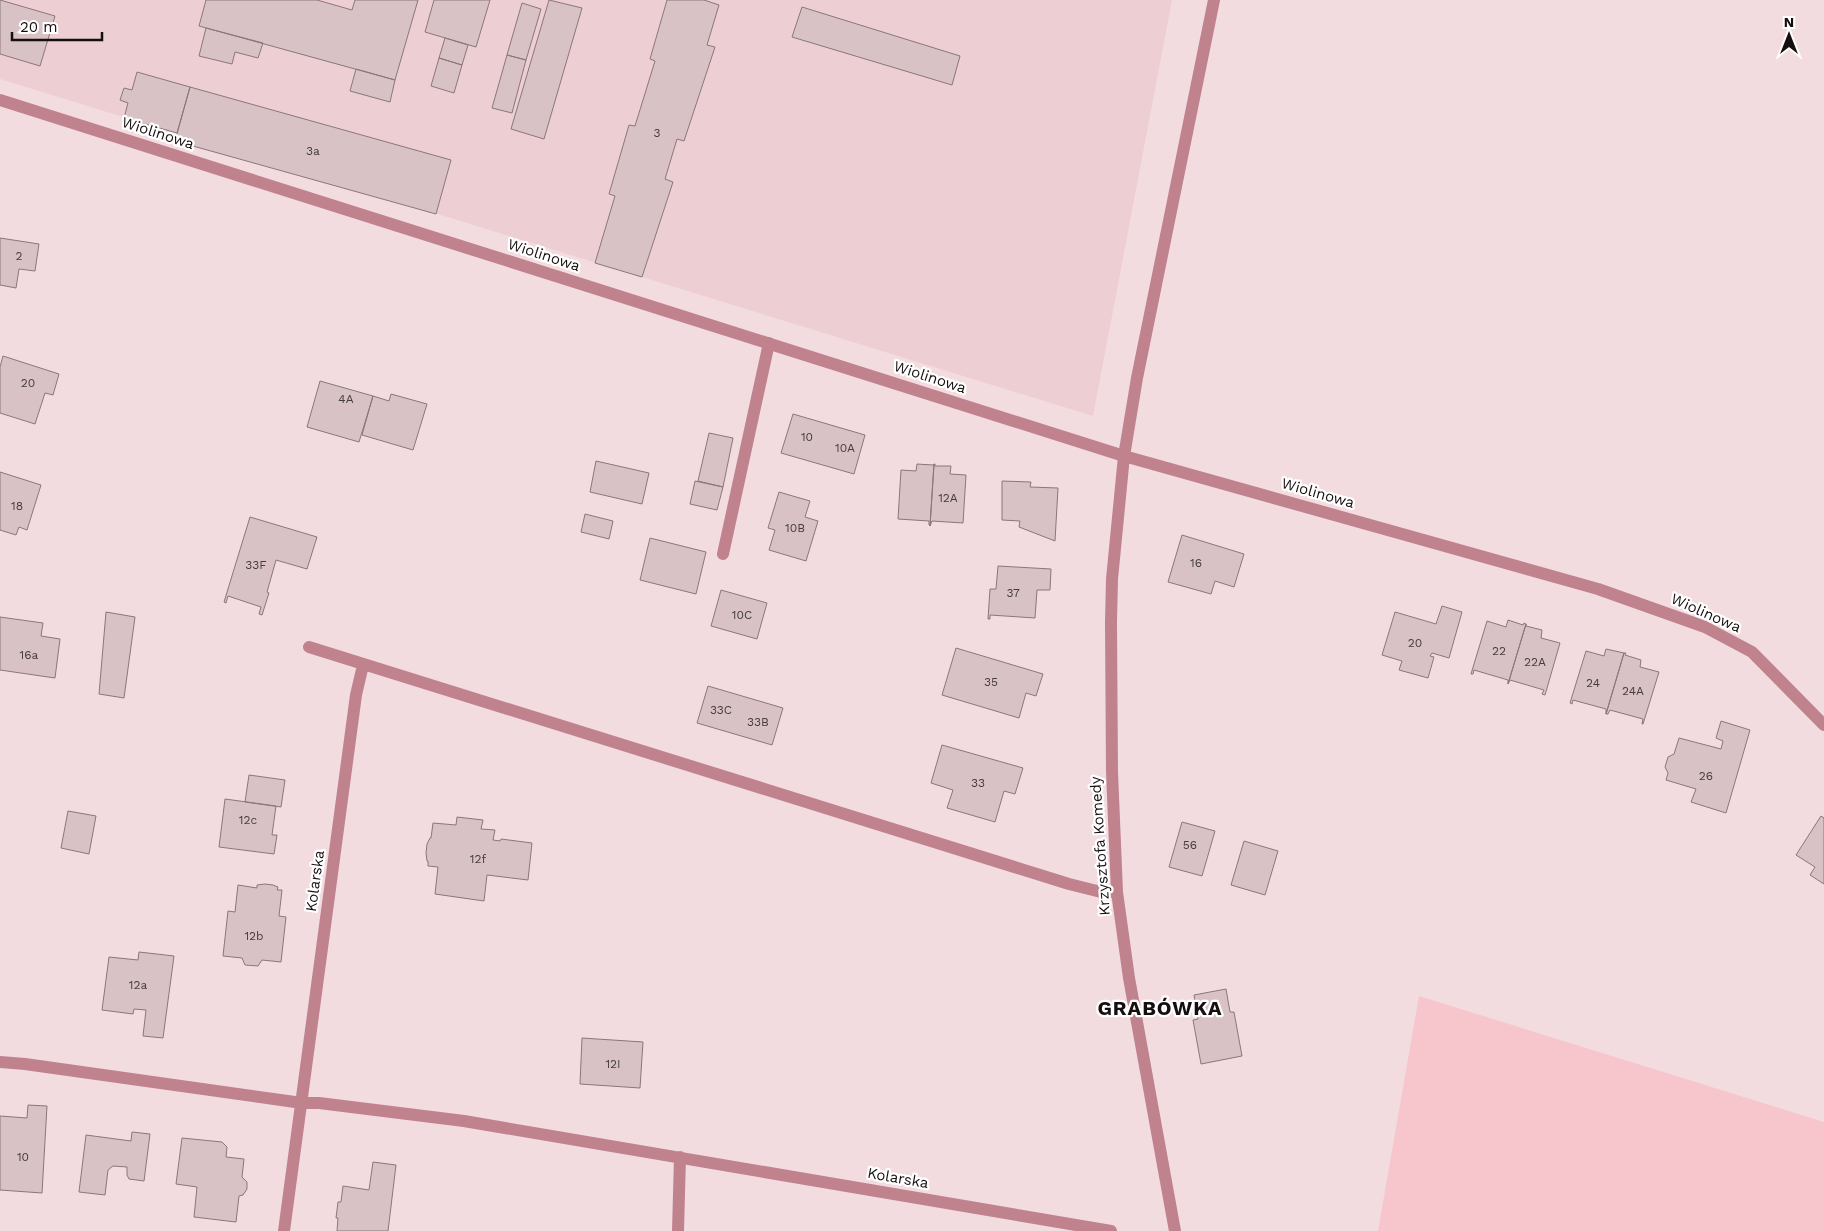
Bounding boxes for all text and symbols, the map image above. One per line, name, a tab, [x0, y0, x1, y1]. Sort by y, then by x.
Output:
scale bar	[12, 10, 102, 42]
north arrow	[1764, 10, 1814, 60]
text: N	[1784, 14, 1794, 30]
text: 20 m	[20, 18, 58, 36]
street label: Wiolinowa	[120, 113, 197, 153]
house number: 3	[654, 126, 661, 140]
house number: 3a	[306, 144, 320, 158]
street label: Wiolinowa	[506, 235, 583, 275]
house number: 2	[16, 249, 23, 263]
street label: Wiolinowa	[892, 357, 969, 397]
house number: 20	[21, 376, 35, 390]
house number: 4A	[338, 392, 354, 406]
house number: 10	[801, 430, 813, 444]
house number: 10A	[835, 441, 855, 455]
street label: Wiolinowa	[1280, 474, 1357, 512]
house number: 12A	[938, 491, 958, 505]
house number: 18	[11, 499, 23, 513]
house number: 10B	[785, 521, 805, 535]
house number: 16	[1190, 556, 1202, 570]
house number: 33F	[245, 558, 267, 572]
house number: 37	[1006, 586, 1020, 600]
street label: Wiolinowa	[1668, 590, 1744, 637]
house number: 10C	[732, 608, 752, 622]
house number: 20	[1408, 636, 1422, 650]
house number: 22	[1492, 644, 1506, 658]
house number: 16a	[20, 648, 39, 662]
house number: 22A	[1524, 655, 1546, 669]
house number: 35	[984, 675, 998, 689]
house number: 24	[1586, 676, 1600, 690]
house number: 24A	[1622, 684, 1644, 698]
house number: 33C	[710, 703, 732, 717]
house number: 33B	[747, 715, 769, 729]
house number: 26	[1699, 769, 1713, 783]
street label: Krzysztofa Komedy	[1086, 775, 1114, 916]
house number: 33	[971, 776, 985, 790]
house number: 12c	[239, 813, 257, 827]
house number: 56	[1183, 838, 1197, 852]
street label: Kolarska	[302, 849, 328, 913]
house number: 12f	[470, 852, 486, 866]
house number: 12b	[244, 929, 264, 943]
house number: 12a	[129, 978, 147, 992]
district label: GRABÓWKA	[1097, 996, 1223, 1020]
house number: 12I	[605, 1057, 621, 1071]
house number: 10	[17, 1150, 29, 1164]
street label: Kolarska	[866, 1164, 931, 1192]

